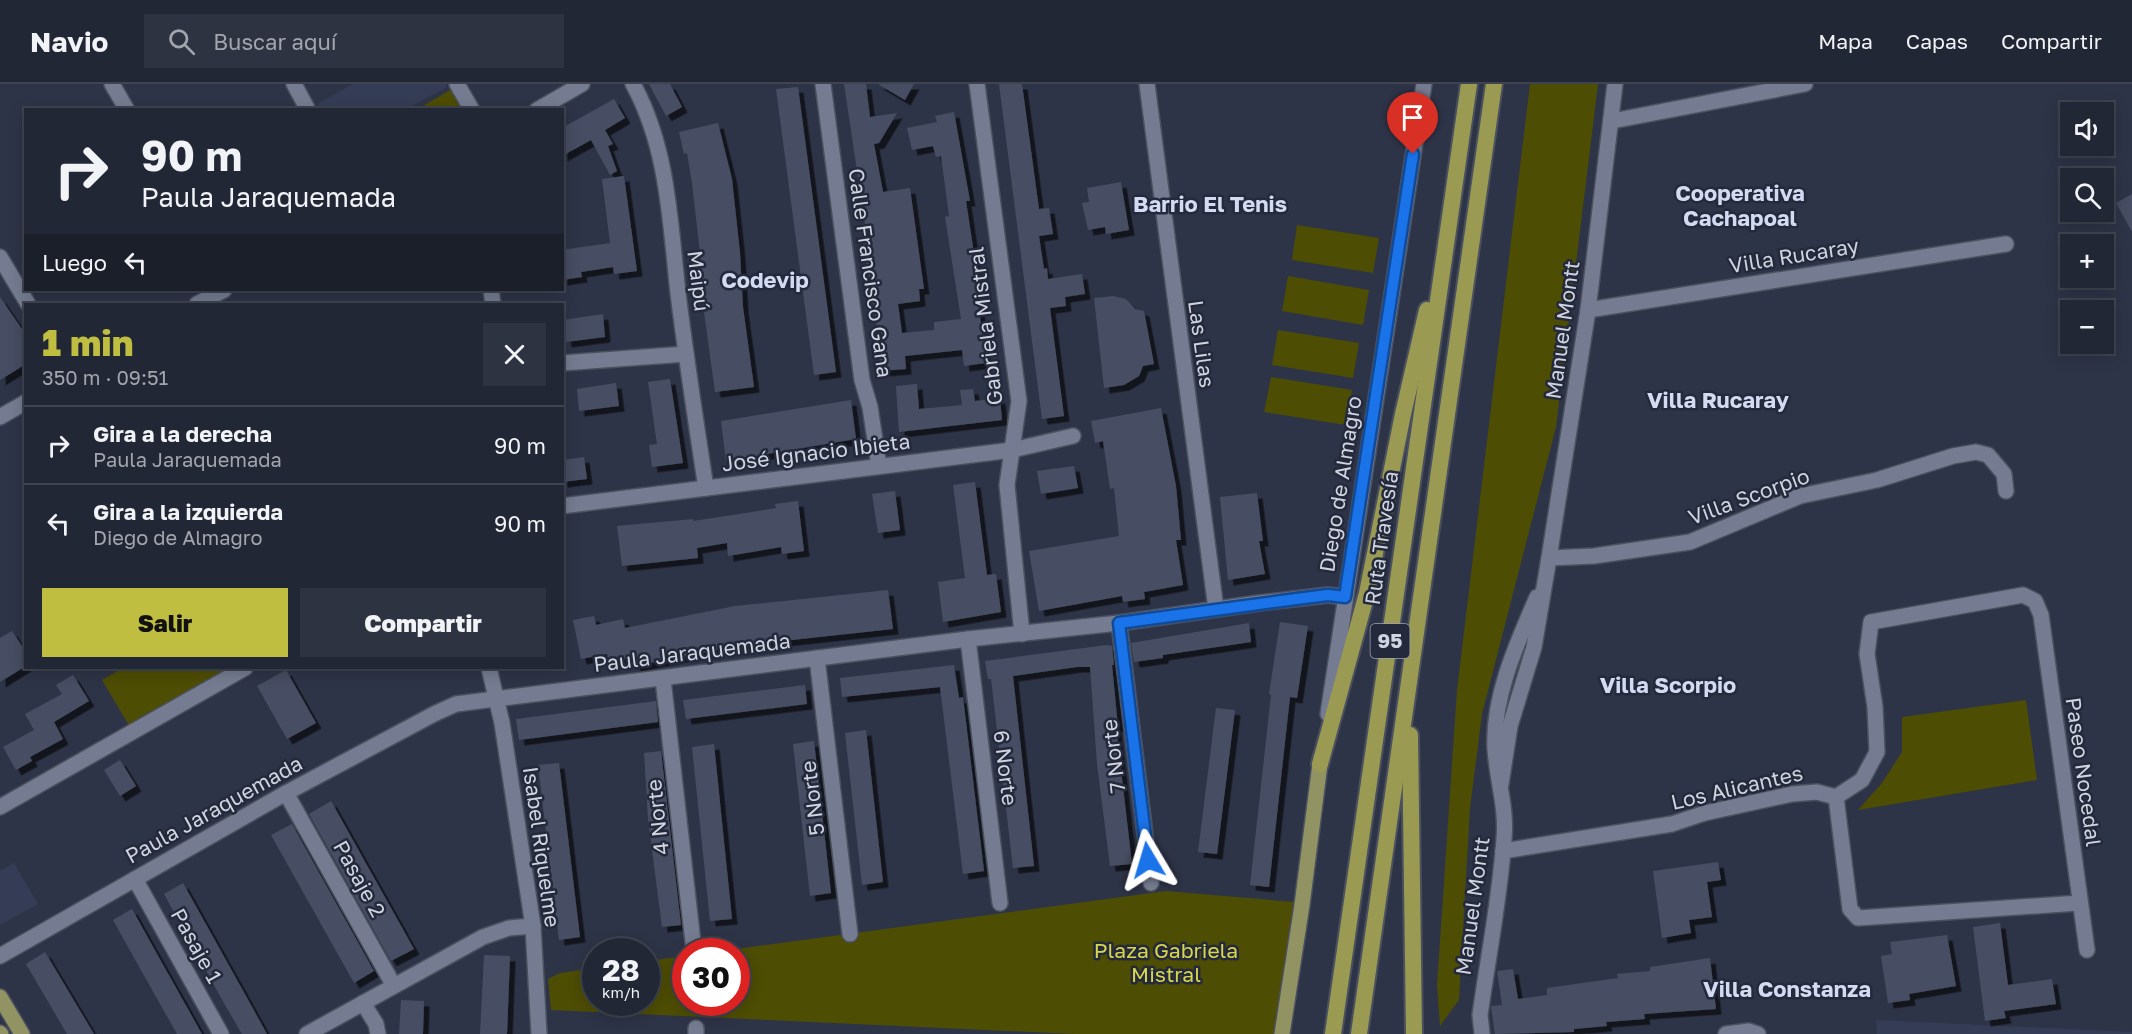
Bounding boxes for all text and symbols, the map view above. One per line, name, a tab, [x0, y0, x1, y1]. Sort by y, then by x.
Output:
search box	[144, 14, 564, 68]
text: Navio	[30, 25, 108, 58]
icon: search	[165, 25, 198, 58]
text: Buscar aquí	[213, 28, 337, 55]
text: Mapa	[1818, 28, 1873, 54]
text: Capas	[1906, 28, 1968, 54]
text: Compartir	[2001, 28, 2102, 54]
pin	[1387, 92, 1438, 154]
icon: arrive	[1396, 101, 1429, 134]
map controls	[2060, 102, 2114, 354]
button: sound	[2060, 102, 2114, 156]
text: 90 m	[141, 130, 242, 180]
icon: right	[42, 132, 120, 210]
street label: Calle Francisco Gana	[843, 167, 899, 379]
button: search	[2060, 168, 2114, 222]
district label: Cooperativa Cachapoal	[1675, 179, 1805, 231]
text: Paula Jaraquemada	[141, 181, 396, 213]
district label: Barrio El Tenis	[1133, 190, 1287, 217]
street label: Villa Rucaray	[1727, 232, 1861, 278]
button: +	[2060, 234, 2114, 288]
icon: left	[119, 246, 152, 279]
street label: Gabriela Mistral	[962, 246, 1008, 407]
text: Luego	[42, 249, 107, 276]
street label: Maipú	[682, 249, 716, 313]
street label: Manuel Montt	[1539, 259, 1585, 401]
district label: Codevip	[721, 266, 809, 293]
street label: Las Lilas	[1183, 299, 1221, 389]
button: −	[2060, 300, 2114, 354]
text: 1 min	[42, 321, 133, 364]
button: close	[483, 323, 546, 386]
text: 350 m · 09:51	[42, 365, 168, 389]
district label: Villa Rucaray	[1647, 386, 1789, 413]
street label: Diego de Almagro	[1313, 394, 1367, 574]
text: Gira a la derecha	[93, 420, 272, 447]
street label: José Ignacio Ibieta	[720, 428, 912, 476]
icon: right	[42, 429, 75, 462]
text: 90 m	[494, 432, 546, 459]
text: Paula Jaraquemada	[93, 447, 282, 471]
street label: Villa Scorpio	[1685, 462, 1813, 530]
street label: Ruta Travesía	[1359, 469, 1403, 606]
text: Gira a la izquierda	[93, 498, 283, 525]
icon: left	[42, 507, 75, 540]
text: 90 m	[494, 510, 546, 537]
text: Diego de Almagro	[93, 525, 262, 549]
button: Salir	[42, 588, 288, 657]
button: Compartir	[300, 588, 546, 657]
road number: 95	[1370, 624, 1410, 658]
street label: Paula Jaraquemada	[592, 627, 792, 677]
district label: Villa Scorpio	[1600, 671, 1736, 698]
street label: Paseo Nocedal	[2061, 696, 2107, 848]
street label: 7 Norte	[1096, 718, 1130, 795]
street label: 6 Norte	[988, 729, 1024, 807]
street label: Paula Jaraquemada	[120, 750, 307, 869]
street label: 5 Norte	[795, 759, 829, 837]
street label: Los Alicantes	[1668, 759, 1805, 815]
street label: Isabel Riquelme	[518, 765, 566, 929]
street label: 4 Norte	[640, 778, 674, 856]
position arrow	[1116, 828, 1180, 892]
street label: Manuel Montt	[1449, 835, 1495, 977]
street label: Pasaje 2	[328, 836, 392, 921]
street label: Pasaje 1	[166, 904, 228, 988]
park label: Plaza Gabriela Mistral	[1094, 937, 1238, 987]
speed limit sign: 30	[672, 938, 750, 1016]
text: 28	[602, 952, 640, 988]
district label: Villa Constanza	[1703, 975, 1871, 1002]
text: km/h	[602, 983, 640, 1001]

